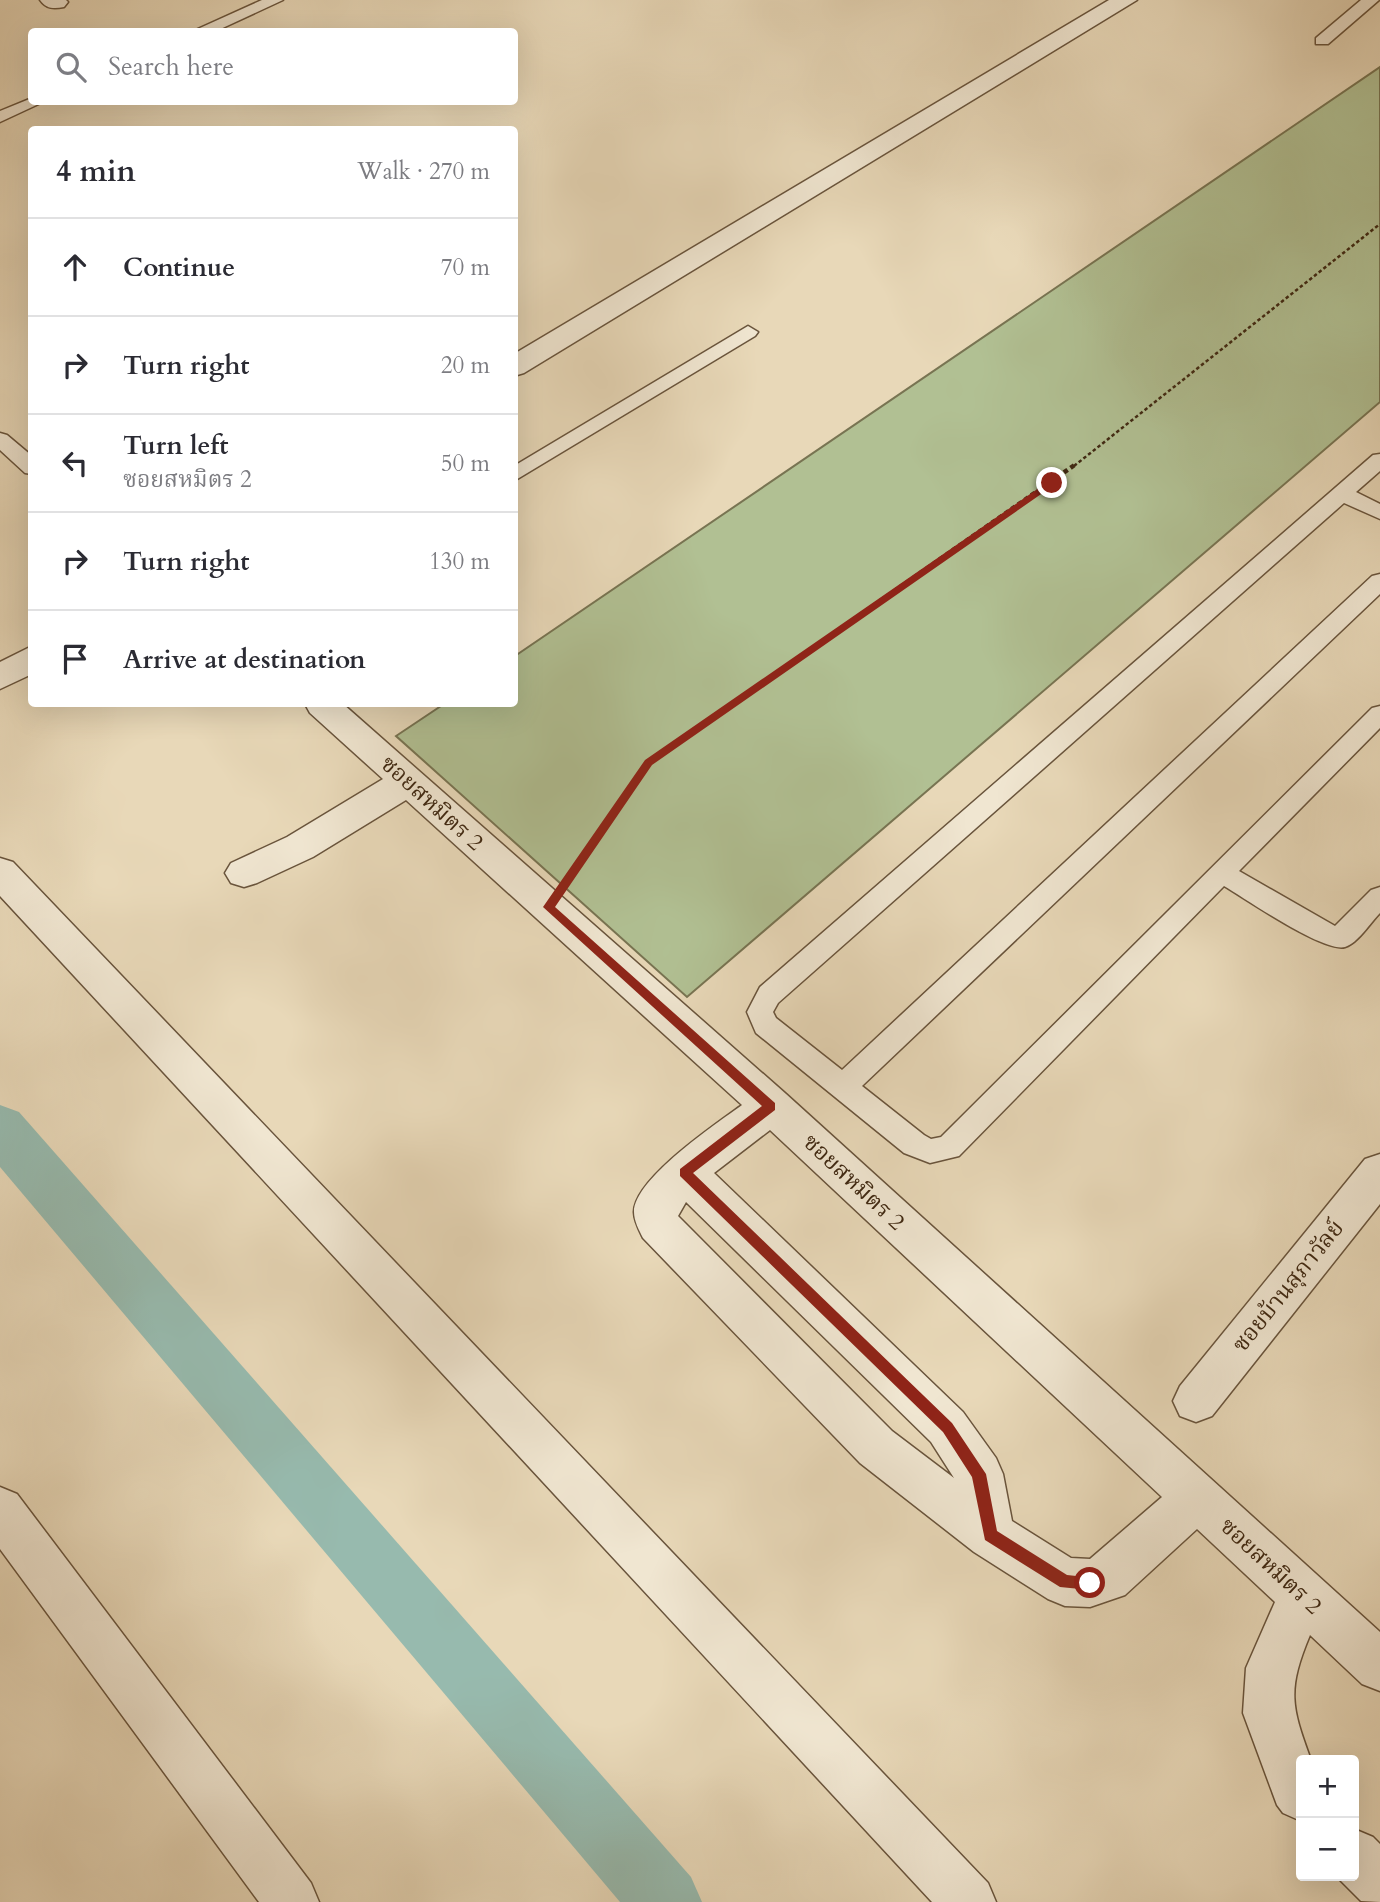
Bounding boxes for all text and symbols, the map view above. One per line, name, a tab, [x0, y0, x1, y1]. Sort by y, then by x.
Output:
search box	[28, 28, 518, 105]
icon: search	[52, 48, 90, 86]
text: Search here	[108, 49, 234, 84]
text: 4 min	[56, 151, 136, 192]
text: Walk · 270 m	[357, 156, 490, 187]
icon: ahead	[56, 248, 94, 286]
text: Continue	[123, 250, 235, 285]
text: 70 m	[441, 252, 490, 283]
icon: right	[56, 346, 94, 384]
text: Turn right	[123, 348, 250, 383]
text: 20 m	[441, 350, 490, 381]
text: Turn left	[123, 428, 228, 463]
icon: left	[56, 444, 94, 482]
text: 50 m	[441, 448, 490, 479]
text: ซอยสหมิตร 2	[123, 464, 252, 495]
route end	[1036, 467, 1067, 498]
icon: right	[56, 542, 94, 580]
text: Turn right	[123, 544, 250, 579]
text: 130 m	[429, 546, 490, 577]
icon: arrive	[56, 640, 94, 678]
text: Arrive at destination	[123, 642, 366, 677]
street label: ซอยสหมิตร 2	[374, 748, 490, 858]
street label: ซอยสหมิตร 2	[796, 1127, 912, 1237]
street label: ซอยบ้านสุภาวัลย์	[1225, 1213, 1351, 1359]
street label: ซอยสหมิตร 2	[1213, 1511, 1329, 1621]
route start	[1074, 1567, 1105, 1598]
map controls	[1296, 1755, 1359, 1881]
button: +	[1296, 1755, 1359, 1818]
button: −	[1296, 1818, 1359, 1881]

